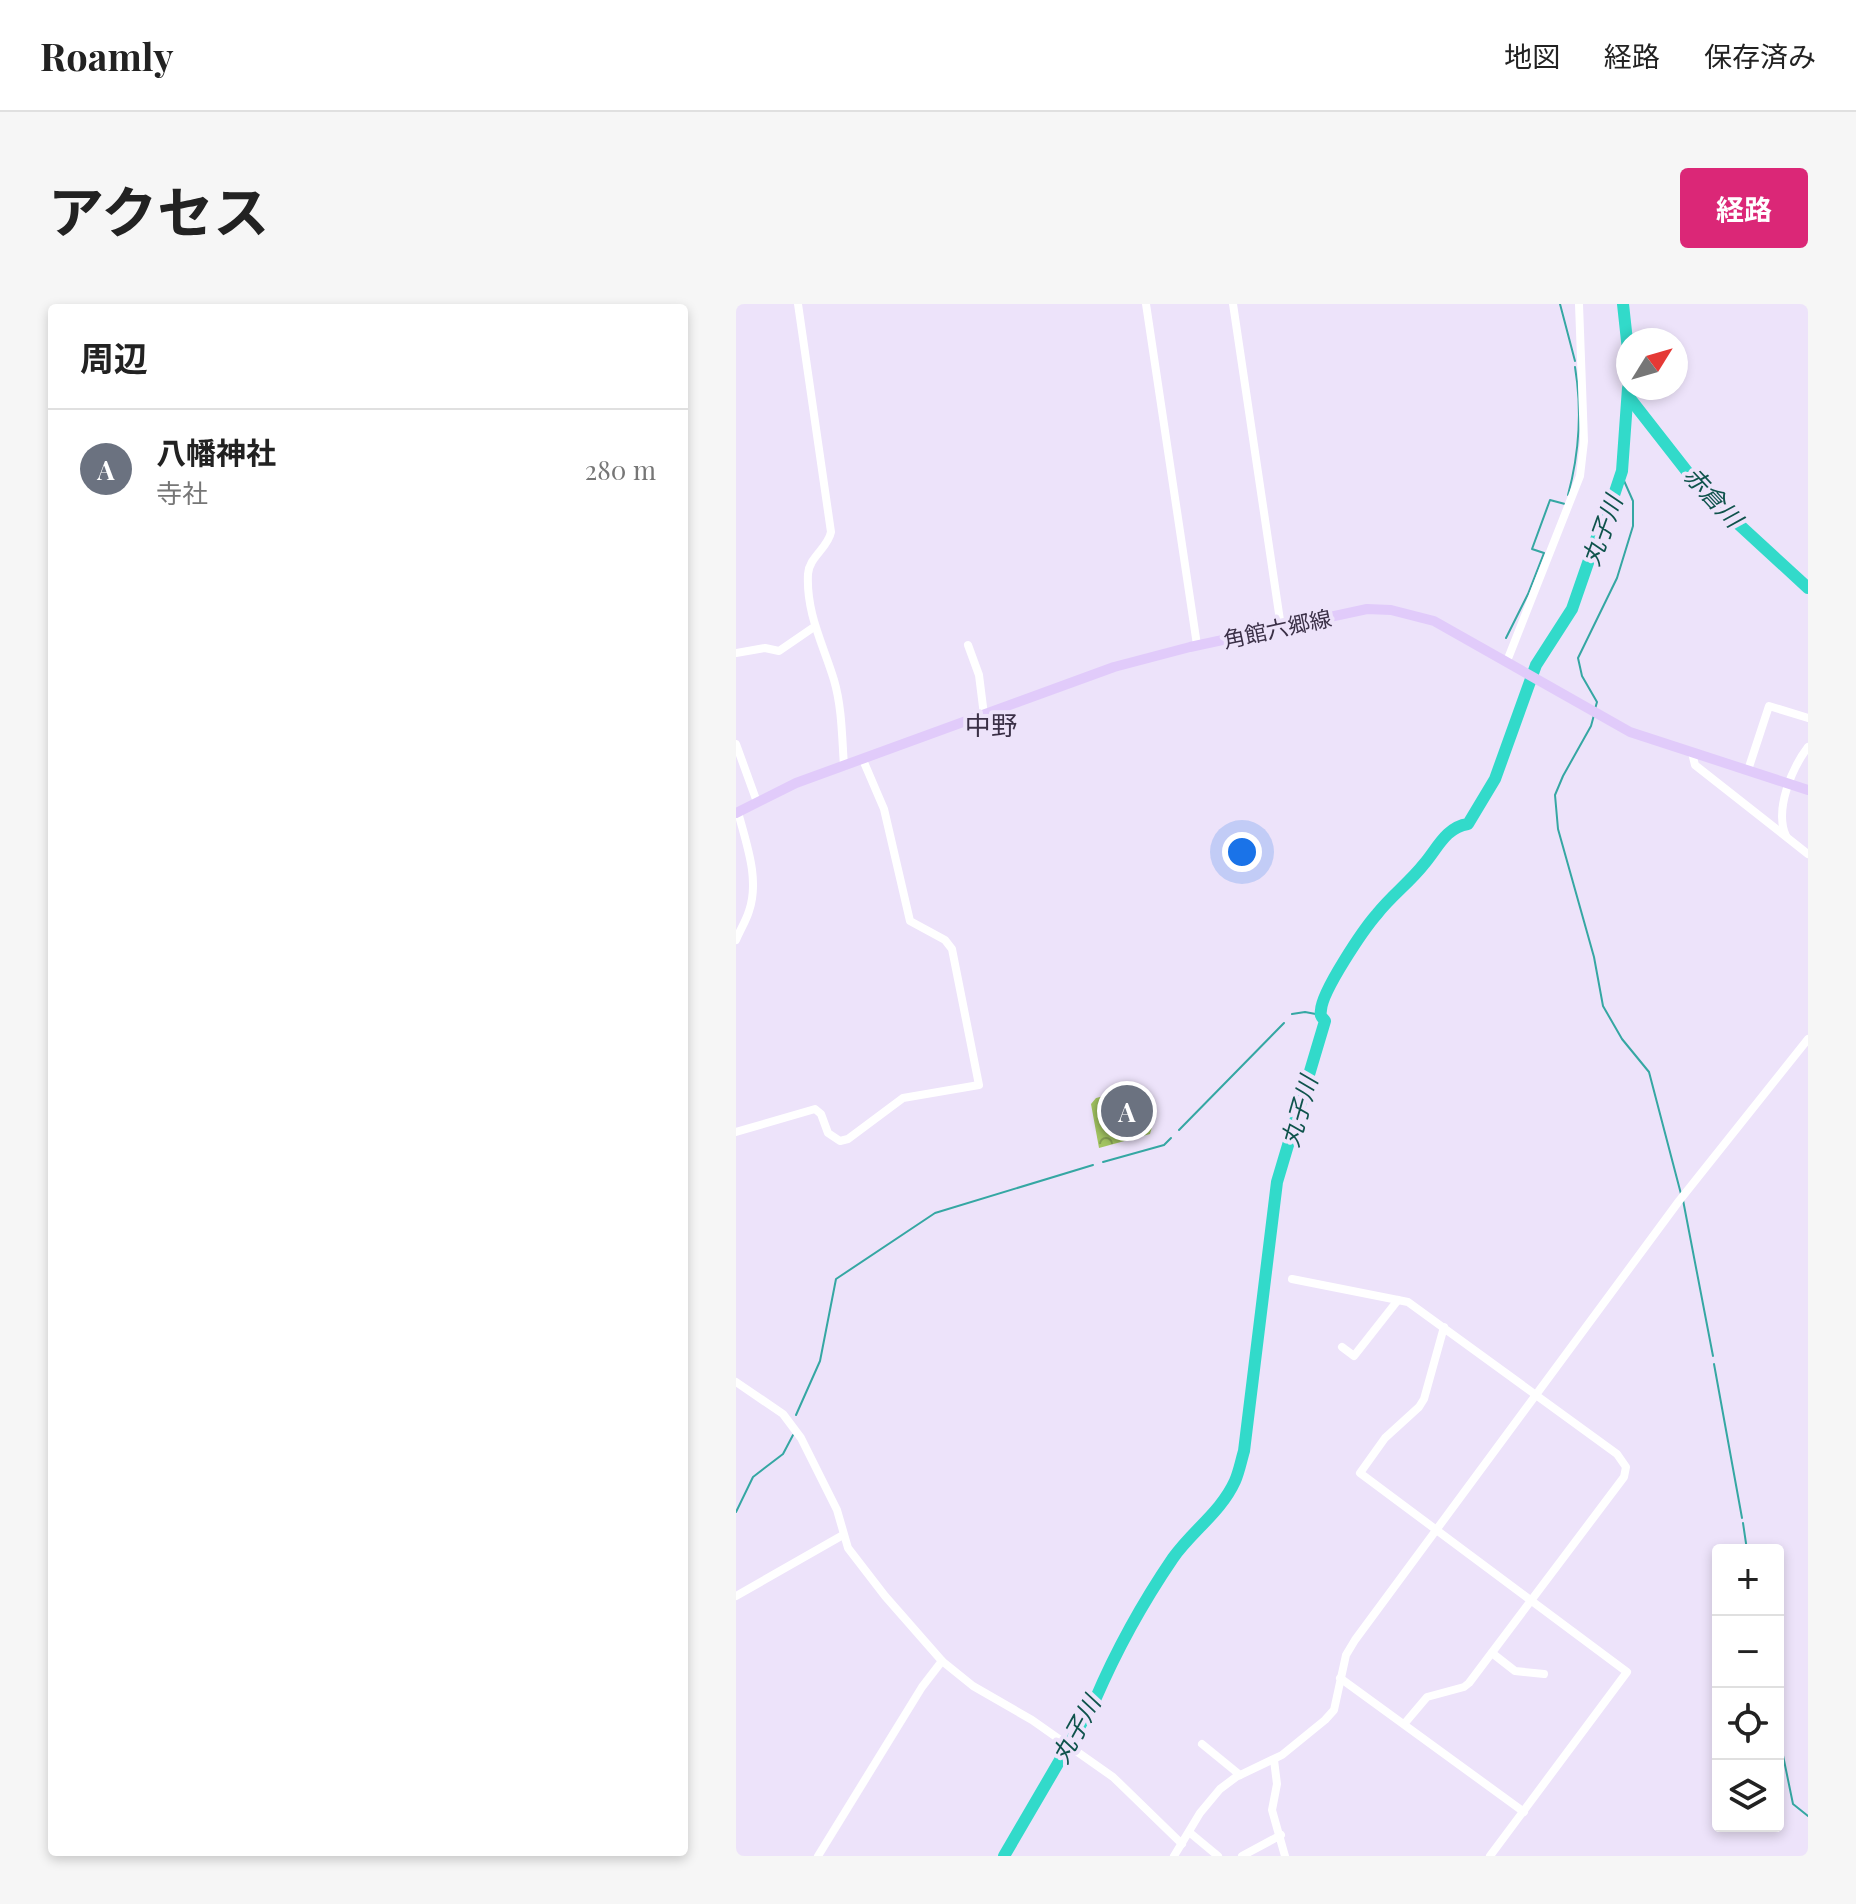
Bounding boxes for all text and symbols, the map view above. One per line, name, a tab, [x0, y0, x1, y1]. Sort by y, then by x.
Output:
text: Roamly	[40, 30, 173, 81]
text: 地図	[1504, 37, 1560, 74]
text: 経路	[1604, 37, 1660, 74]
text: 保存済み	[1704, 37, 1816, 74]
button: 経路	[1680, 168, 1808, 248]
text: アクセス	[48, 172, 269, 247]
north arrow	[1616, 328, 1688, 400]
text: 周辺	[80, 334, 148, 380]
text: 八幡神社	[156, 432, 276, 472]
text: A	[97, 452, 115, 487]
text: 280 m	[585, 452, 656, 487]
water label: 赤倉川	[1678, 459, 1752, 535]
text: 寺社	[156, 475, 208, 510]
water label: 丸子川	[1574, 488, 1629, 569]
street label: 角館六郷線	[1220, 602, 1334, 654]
district label: 中野	[965, 707, 1017, 742]
your location	[1222, 832, 1262, 872]
water label: 丸子川	[1273, 1069, 1324, 1150]
pin: A	[1101, 1081, 1153, 1141]
map controls	[1712, 1544, 1784, 1832]
button: +	[1712, 1544, 1784, 1616]
button: −	[1712, 1616, 1784, 1688]
water label: 丸子川	[1044, 1687, 1108, 1768]
button: locate	[1712, 1688, 1784, 1760]
button: layers	[1712, 1760, 1784, 1832]

